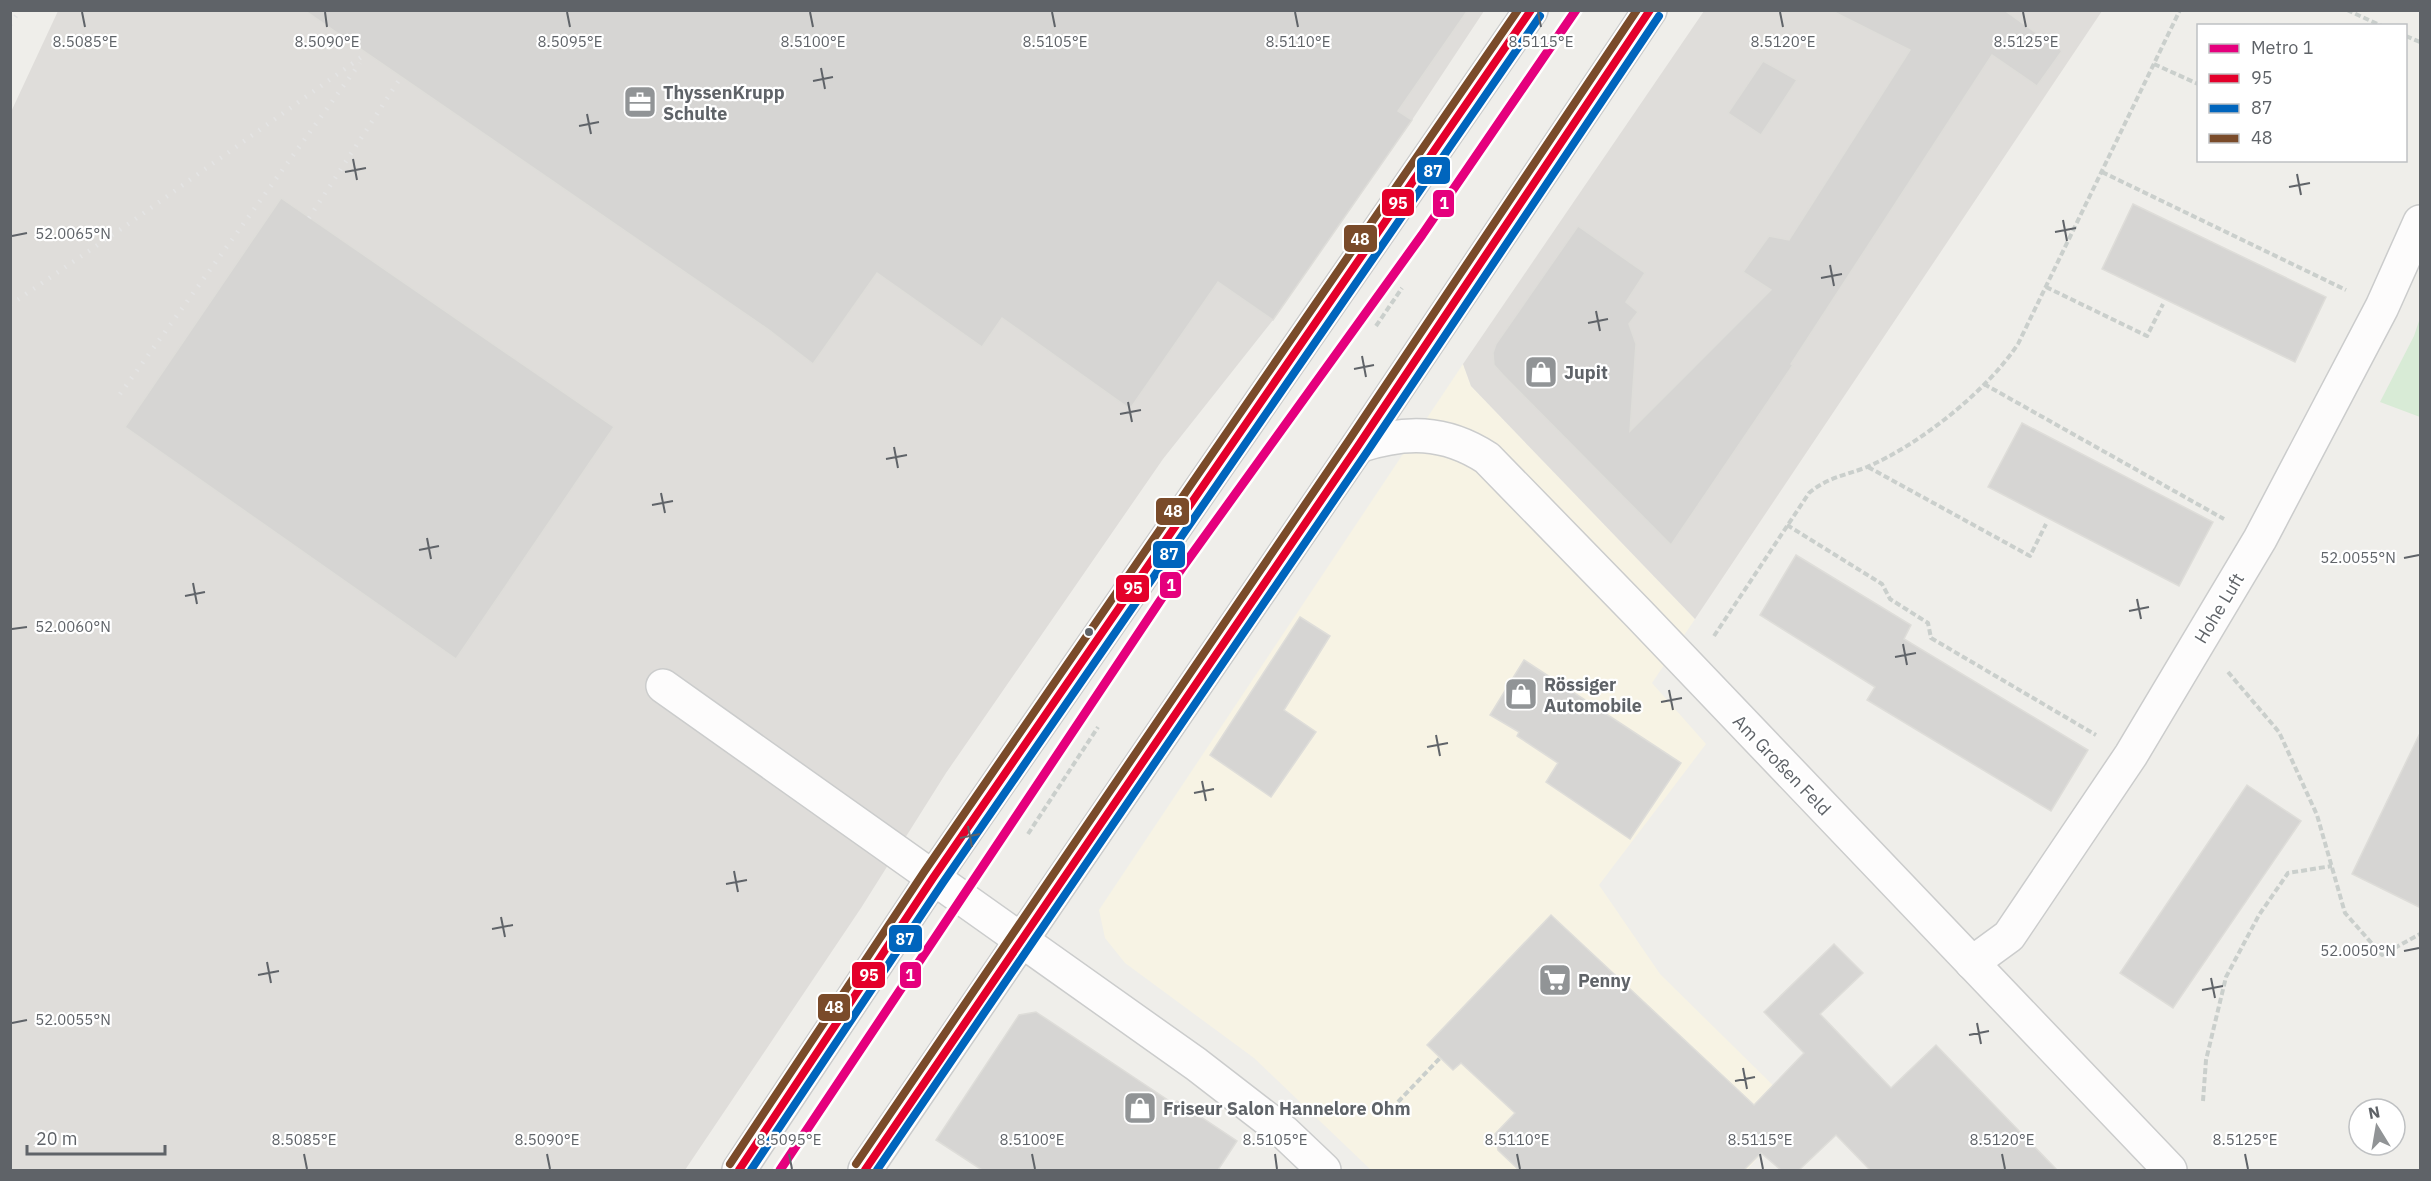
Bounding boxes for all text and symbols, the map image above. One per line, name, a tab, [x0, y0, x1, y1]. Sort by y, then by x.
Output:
legend	[2197, 24, 2407, 162]
text: 8.5085°E	[53, 32, 117, 51]
text: 8.5090°E	[295, 32, 359, 51]
text: 8.5095°E	[538, 32, 602, 51]
text: 8.5100°E	[781, 32, 845, 51]
text: 8.5105°E	[1023, 32, 1087, 51]
text: 8.5110°E	[1266, 32, 1330, 51]
text: 8.5115°E	[1509, 32, 1573, 51]
text: 8.5120°E	[1751, 32, 1815, 51]
text: 8.5125°E	[1994, 32, 2058, 51]
text: Metro 1	[2251, 36, 2313, 59]
text: 95	[2251, 66, 2273, 89]
place label: ThyssenKrupp Schulte	[663, 81, 785, 125]
office icon: ThyssenKrupp Schulte	[622, 84, 658, 120]
text: 87	[2251, 96, 2273, 119]
text: 48	[2251, 126, 2273, 149]
line badge: 87	[1416, 156, 1451, 185]
text: 87	[1423, 161, 1443, 181]
line badge: 95	[1381, 188, 1415, 217]
line badge: 1	[1432, 189, 1455, 218]
text: 95	[1388, 193, 1408, 213]
text: 1	[1439, 193, 1449, 213]
text: 52.0065°N	[35, 224, 111, 243]
line badge: 48	[1343, 224, 1378, 253]
text: 48	[1350, 229, 1370, 249]
shop icon: Jupit	[1523, 354, 1559, 390]
place label: Jupit	[1564, 361, 1608, 384]
line badge: 48	[1155, 497, 1190, 526]
text: 48	[1163, 501, 1183, 521]
line badge: 87	[1152, 540, 1186, 569]
text: 87	[1159, 544, 1179, 564]
text: 52.0055°N	[2320, 548, 2396, 567]
street label: Hohe Luft	[2189, 568, 2249, 648]
line badge: 1	[1159, 571, 1182, 599]
line badge: 95	[1115, 574, 1150, 603]
text: 1	[1166, 575, 1176, 595]
text: 95	[1123, 578, 1143, 598]
text: 52.0060°N	[35, 617, 111, 636]
unlabelled marker	[1083, 626, 1095, 638]
place label: Rössiger Automobile	[1544, 673, 1642, 717]
shop icon: Rössiger Automobile	[1503, 676, 1539, 712]
street label: Am Großen Feld	[1728, 710, 1836, 820]
line badge: 87	[888, 924, 923, 953]
text: 87	[895, 929, 915, 949]
text: 52.0050°N	[2320, 941, 2396, 960]
line badge: 95	[851, 961, 886, 989]
line badge: 1	[899, 961, 922, 989]
supermarket icon: Penny	[1537, 962, 1573, 998]
text: 95	[859, 965, 879, 985]
text: 1	[905, 965, 915, 985]
place label: Penny	[1578, 969, 1631, 992]
line badge: 48	[817, 993, 851, 1022]
text: 48	[824, 997, 844, 1017]
text: 52.0055°N	[35, 1010, 111, 1029]
shop icon: Friseur Salon Hannelore Ohm	[1122, 1090, 1158, 1126]
place label: Friseur Salon Hannelore Ohm	[1163, 1097, 1411, 1120]
north arrow	[2347, 1097, 2407, 1157]
text: N	[2367, 1101, 2382, 1123]
scale bar	[27, 1118, 165, 1156]
text: 20 m	[36, 1127, 78, 1150]
text: 8.5085°E	[272, 1130, 336, 1149]
text: 8.5090°E	[515, 1130, 579, 1149]
text: 8.5095°E	[757, 1130, 821, 1149]
text: 8.5100°E	[1000, 1130, 1064, 1149]
text: 8.5105°E	[1243, 1130, 1307, 1149]
text: 8.5110°E	[1485, 1130, 1549, 1149]
text: 8.5115°E	[1728, 1130, 1792, 1149]
text: 8.5120°E	[1970, 1130, 2034, 1149]
text: 8.5125°E	[2213, 1130, 2277, 1149]

